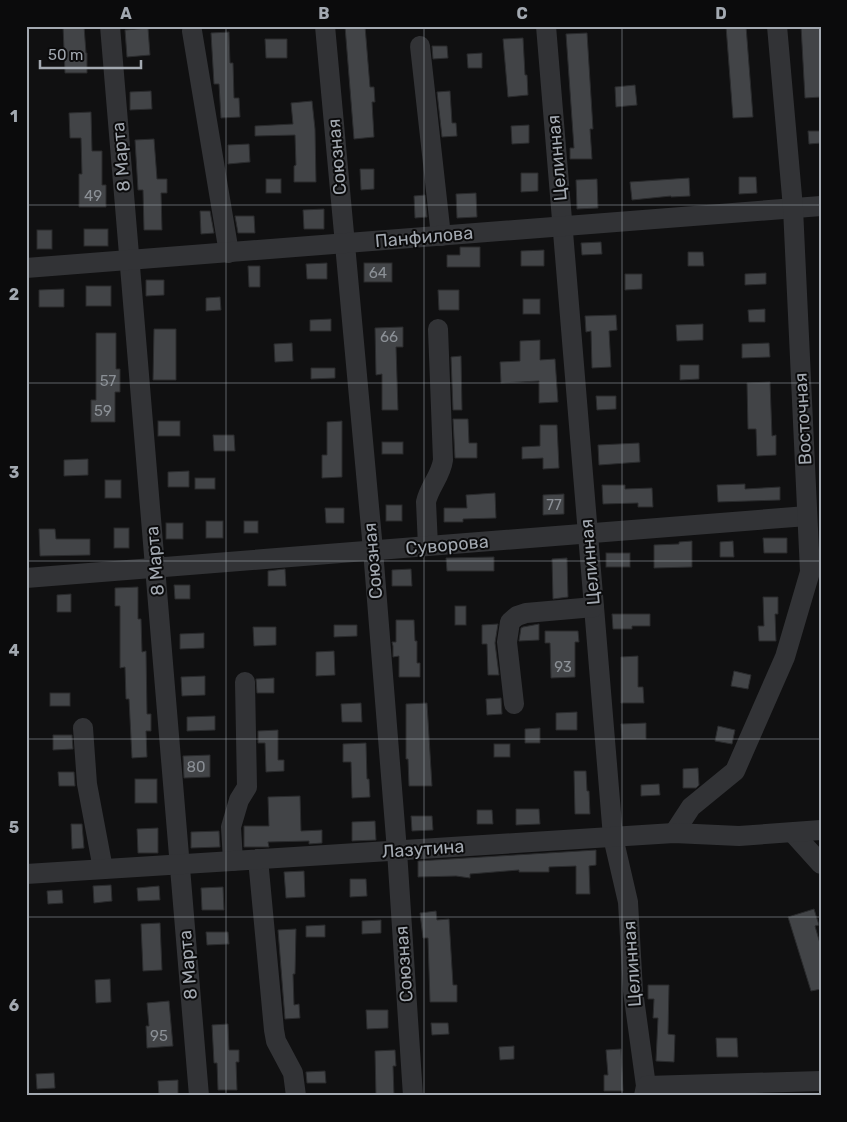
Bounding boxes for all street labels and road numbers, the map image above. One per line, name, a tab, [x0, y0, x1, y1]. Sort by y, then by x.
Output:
street label: Целинная	[542, 114, 572, 202]
street label: Союзная	[323, 118, 351, 196]
street label: 8 Марта	[107, 121, 135, 193]
street label: Панфилова	[374, 222, 474, 252]
street label: Восточная	[790, 372, 816, 466]
street label: Целинная	[575, 518, 605, 606]
street label: Союзная	[359, 522, 387, 600]
street label: 8 Марта	[141, 525, 169, 597]
street label: Суворова	[405, 530, 489, 560]
street label: Лазутина	[381, 835, 465, 863]
street label: Целинная	[618, 920, 646, 1008]
street label: Союзная	[390, 925, 418, 1003]
street label: 8 Марта	[174, 929, 202, 1001]

